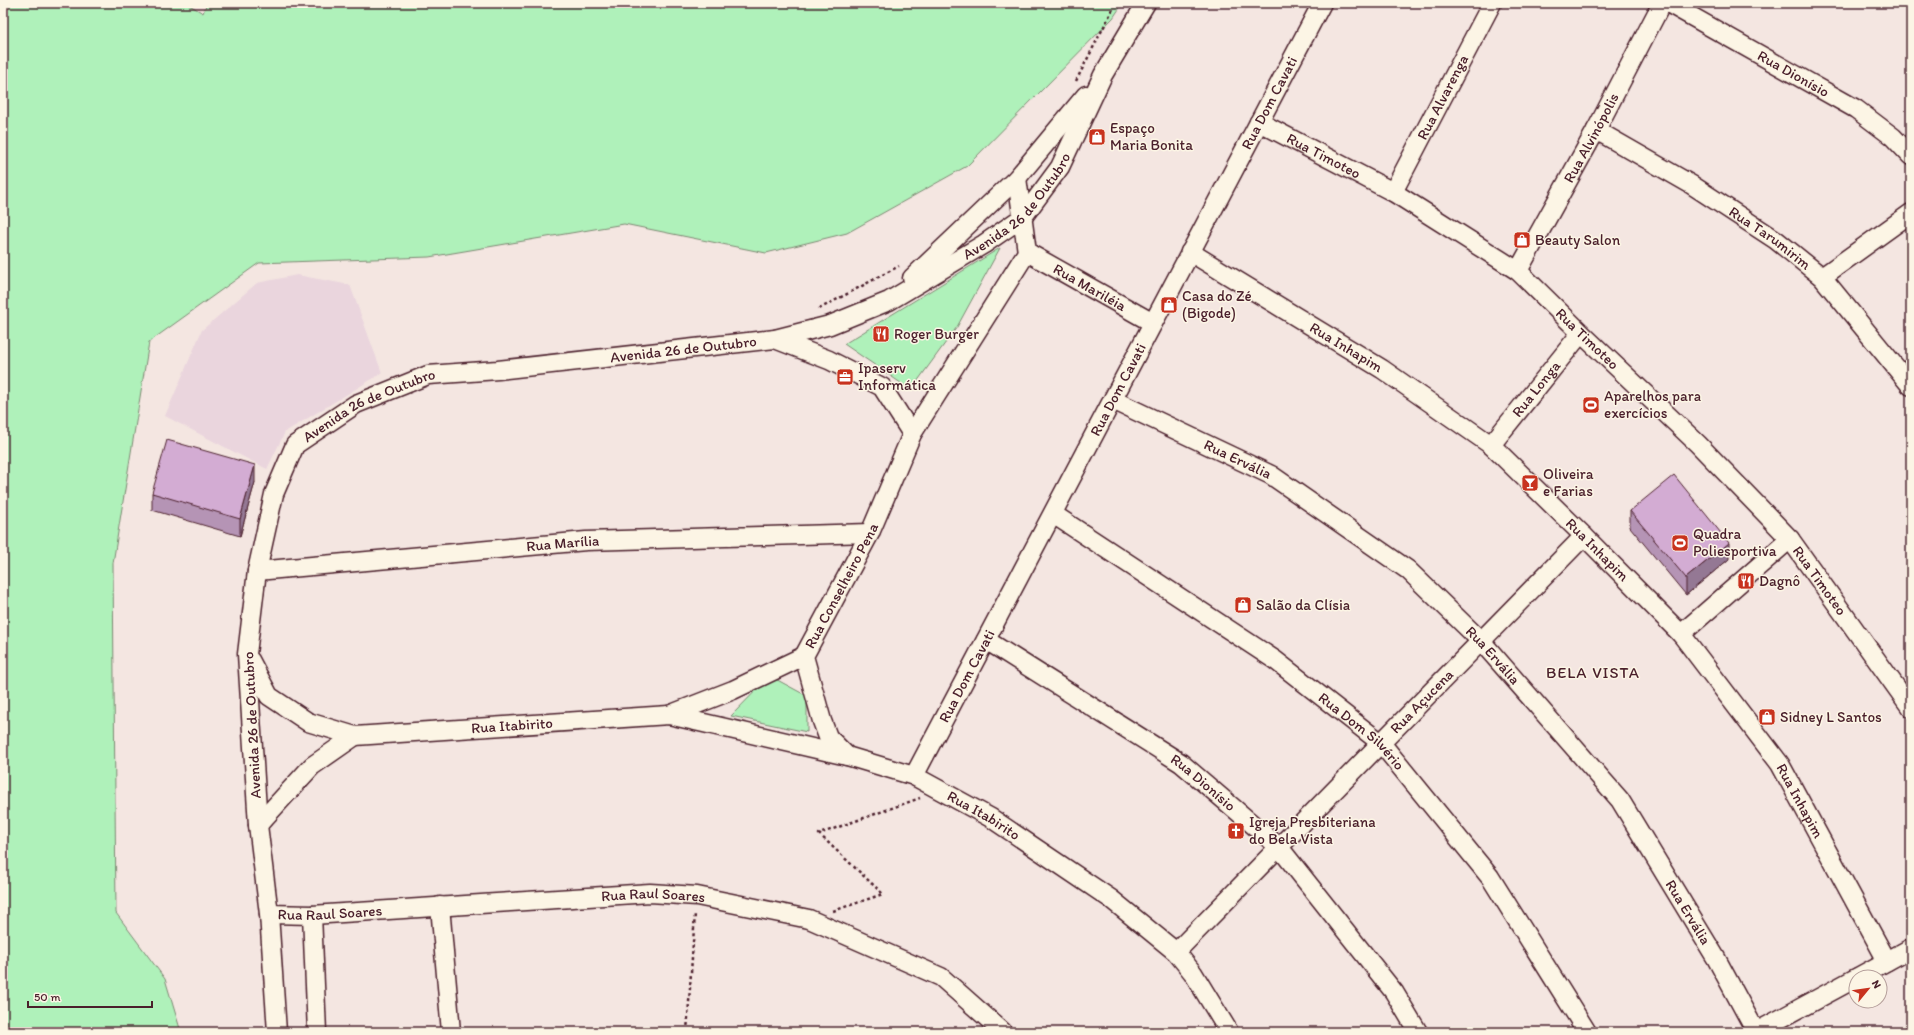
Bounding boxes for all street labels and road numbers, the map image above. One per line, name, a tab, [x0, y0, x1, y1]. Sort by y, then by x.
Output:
street label: Rua Dionísio	[1754, 46, 1833, 101]
street label: Rua Alvarenga	[1413, 51, 1473, 143]
street label: Rua Dom Cavati	[1237, 53, 1301, 153]
street label: Rua Alvinópolis	[1560, 90, 1623, 186]
street label: Rua Timoteo	[1284, 129, 1364, 183]
street label: Avenida 26 de Outubro	[960, 150, 1074, 264]
street label: Rua Tarumirim	[1725, 203, 1815, 274]
street label: Rua Mariléia	[1050, 260, 1130, 315]
street label: Rua Timoteo	[1552, 304, 1623, 373]
street label: Rua Inhapim	[1307, 318, 1386, 376]
street label: Avenida 26 de Outubro	[609, 332, 758, 366]
street label: Rua Dom Cavati	[1086, 340, 1150, 439]
street label: Rua Longa	[1508, 357, 1564, 421]
street label: Avenida 26 de Outubro	[299, 365, 436, 446]
street label: Rua Ervália	[1201, 435, 1275, 483]
street label: Rua Inhapim	[1562, 514, 1633, 585]
street label: Rua Conselheiro Pena	[801, 520, 882, 652]
street label: Rua Marília	[525, 532, 600, 555]
street label: Rua Timoteo	[1789, 542, 1851, 619]
street label: Rua Ervália	[1462, 622, 1524, 689]
street label: Rua Dom Cavati	[935, 627, 999, 726]
street label: Avenida 26 de Outubro	[239, 651, 265, 799]
street label: Rua Açucena	[1386, 665, 1458, 737]
street label: Rua Dom Silvério	[1315, 688, 1408, 774]
street label: Rua Itabirito	[471, 714, 554, 737]
street label: Rua Dionísio	[1167, 750, 1239, 815]
street label: Rua Inhapim	[1772, 760, 1828, 841]
street label: Rua Itabirito	[944, 787, 1024, 844]
street label: Rua Ervália	[1662, 877, 1715, 948]
street label: Rua Raul Soares	[600, 884, 707, 907]
street label: Rua Raul Soares	[277, 901, 383, 924]

